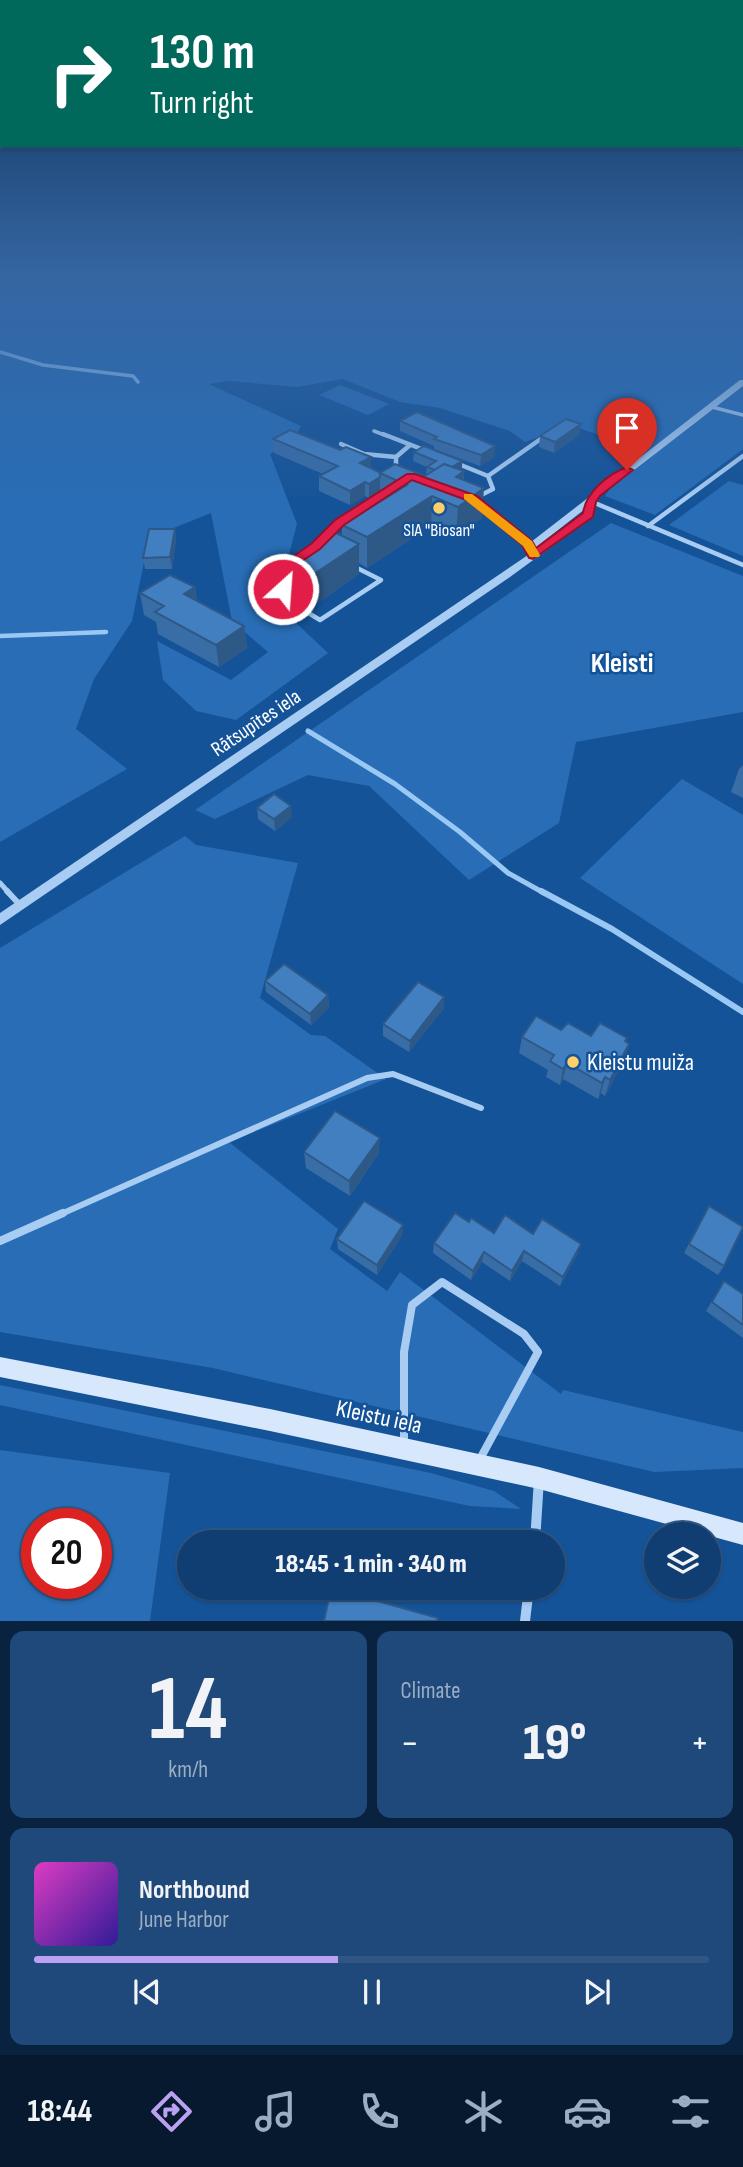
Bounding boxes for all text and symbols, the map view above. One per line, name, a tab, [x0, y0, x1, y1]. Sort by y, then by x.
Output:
text: 130 m	[150, 24, 255, 83]
icon: right	[35, 28, 126, 119]
text: Turn right	[150, 84, 254, 123]
pin	[597, 398, 657, 470]
icon: arrive	[608, 409, 646, 447]
marker: SIA "Biosan"	[431, 500, 447, 516]
place label: SIA "Biosan"	[403, 520, 475, 541]
position arrow	[246, 552, 320, 626]
district label: Kleisti	[591, 647, 653, 680]
street label: Rātsupītes iela	[206, 684, 306, 762]
place label: Kleistu muiža	[587, 1048, 694, 1077]
marker: Kleistu muiža	[565, 1054, 581, 1070]
street label: Kleistu iela	[333, 1394, 425, 1440]
speed limit sign: 20	[21, 1508, 112, 1599]
map controls	[644, 1522, 721, 1599]
button: layers	[644, 1522, 721, 1599]
text: 18:45 · 1 min · 340 m	[275, 1549, 467, 1580]
text: 14	[149, 1656, 228, 1765]
text: Climate	[401, 1677, 460, 1705]
text: 19°	[523, 1712, 586, 1775]
text: −	[401, 1721, 419, 1766]
text: +	[690, 1721, 709, 1766]
text: km/h	[168, 1756, 208, 1784]
text: Northbound	[139, 1875, 250, 1906]
text: June Harbor	[139, 1906, 229, 1934]
icon: previous	[128, 1973, 166, 2011]
icon: pause	[353, 1973, 391, 2011]
icon: next	[578, 1973, 616, 2011]
icon: directions	[147, 2087, 196, 2136]
icon: music	[251, 2087, 300, 2136]
icon: phone	[355, 2087, 404, 2136]
icon: climate	[459, 2087, 508, 2136]
icon: car	[563, 2087, 612, 2136]
icon: filters	[666, 2087, 715, 2136]
text: 18:44	[27, 2092, 92, 2131]

